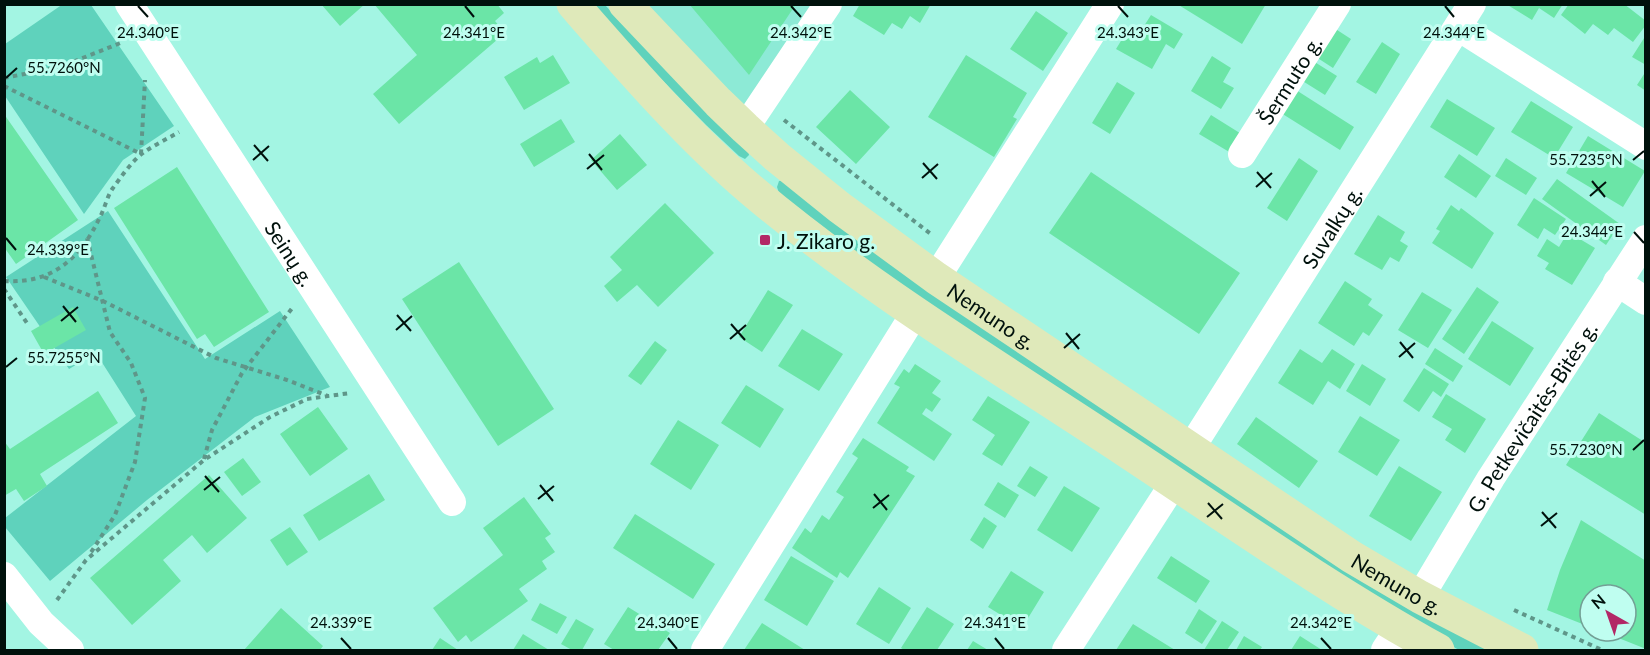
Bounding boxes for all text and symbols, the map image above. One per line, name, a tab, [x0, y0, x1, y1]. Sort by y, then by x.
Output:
text: 24.340°E	[117, 23, 179, 41]
text: 24.341°E	[443, 23, 505, 41]
text: 24.342°E	[770, 23, 832, 41]
text: 24.343°E	[1097, 23, 1159, 41]
text: 24.344°E	[1423, 23, 1485, 41]
street label: Šermuto g.	[1252, 31, 1326, 128]
text: 55.7260°N	[27, 58, 101, 76]
text: 55.7235°N	[1549, 150, 1623, 168]
street label: Suvalkų g.	[1296, 181, 1366, 272]
street label: Seinų g.	[260, 216, 321, 290]
text: 24.344°E	[1561, 222, 1623, 240]
place label: J. Zikaro g.	[777, 228, 875, 253]
marker: J. Zikaro g.	[758, 233, 772, 247]
text: 24.339°E	[27, 240, 89, 258]
street label: Nemuno g.	[943, 277, 1041, 354]
street label: G. Petkevičaitės-Bitės g.	[1461, 317, 1602, 516]
text: 55.7255°N	[27, 348, 101, 366]
text: 55.7230°N	[1549, 440, 1623, 458]
street label: Nemuno g.	[1347, 547, 1447, 619]
north arrow	[1578, 583, 1638, 643]
text: N	[1587, 590, 1609, 612]
text: 24.339°E	[310, 613, 372, 631]
text: 24.340°E	[637, 613, 699, 631]
text: 24.341°E	[964, 613, 1026, 631]
text: 24.342°E	[1290, 613, 1352, 631]

